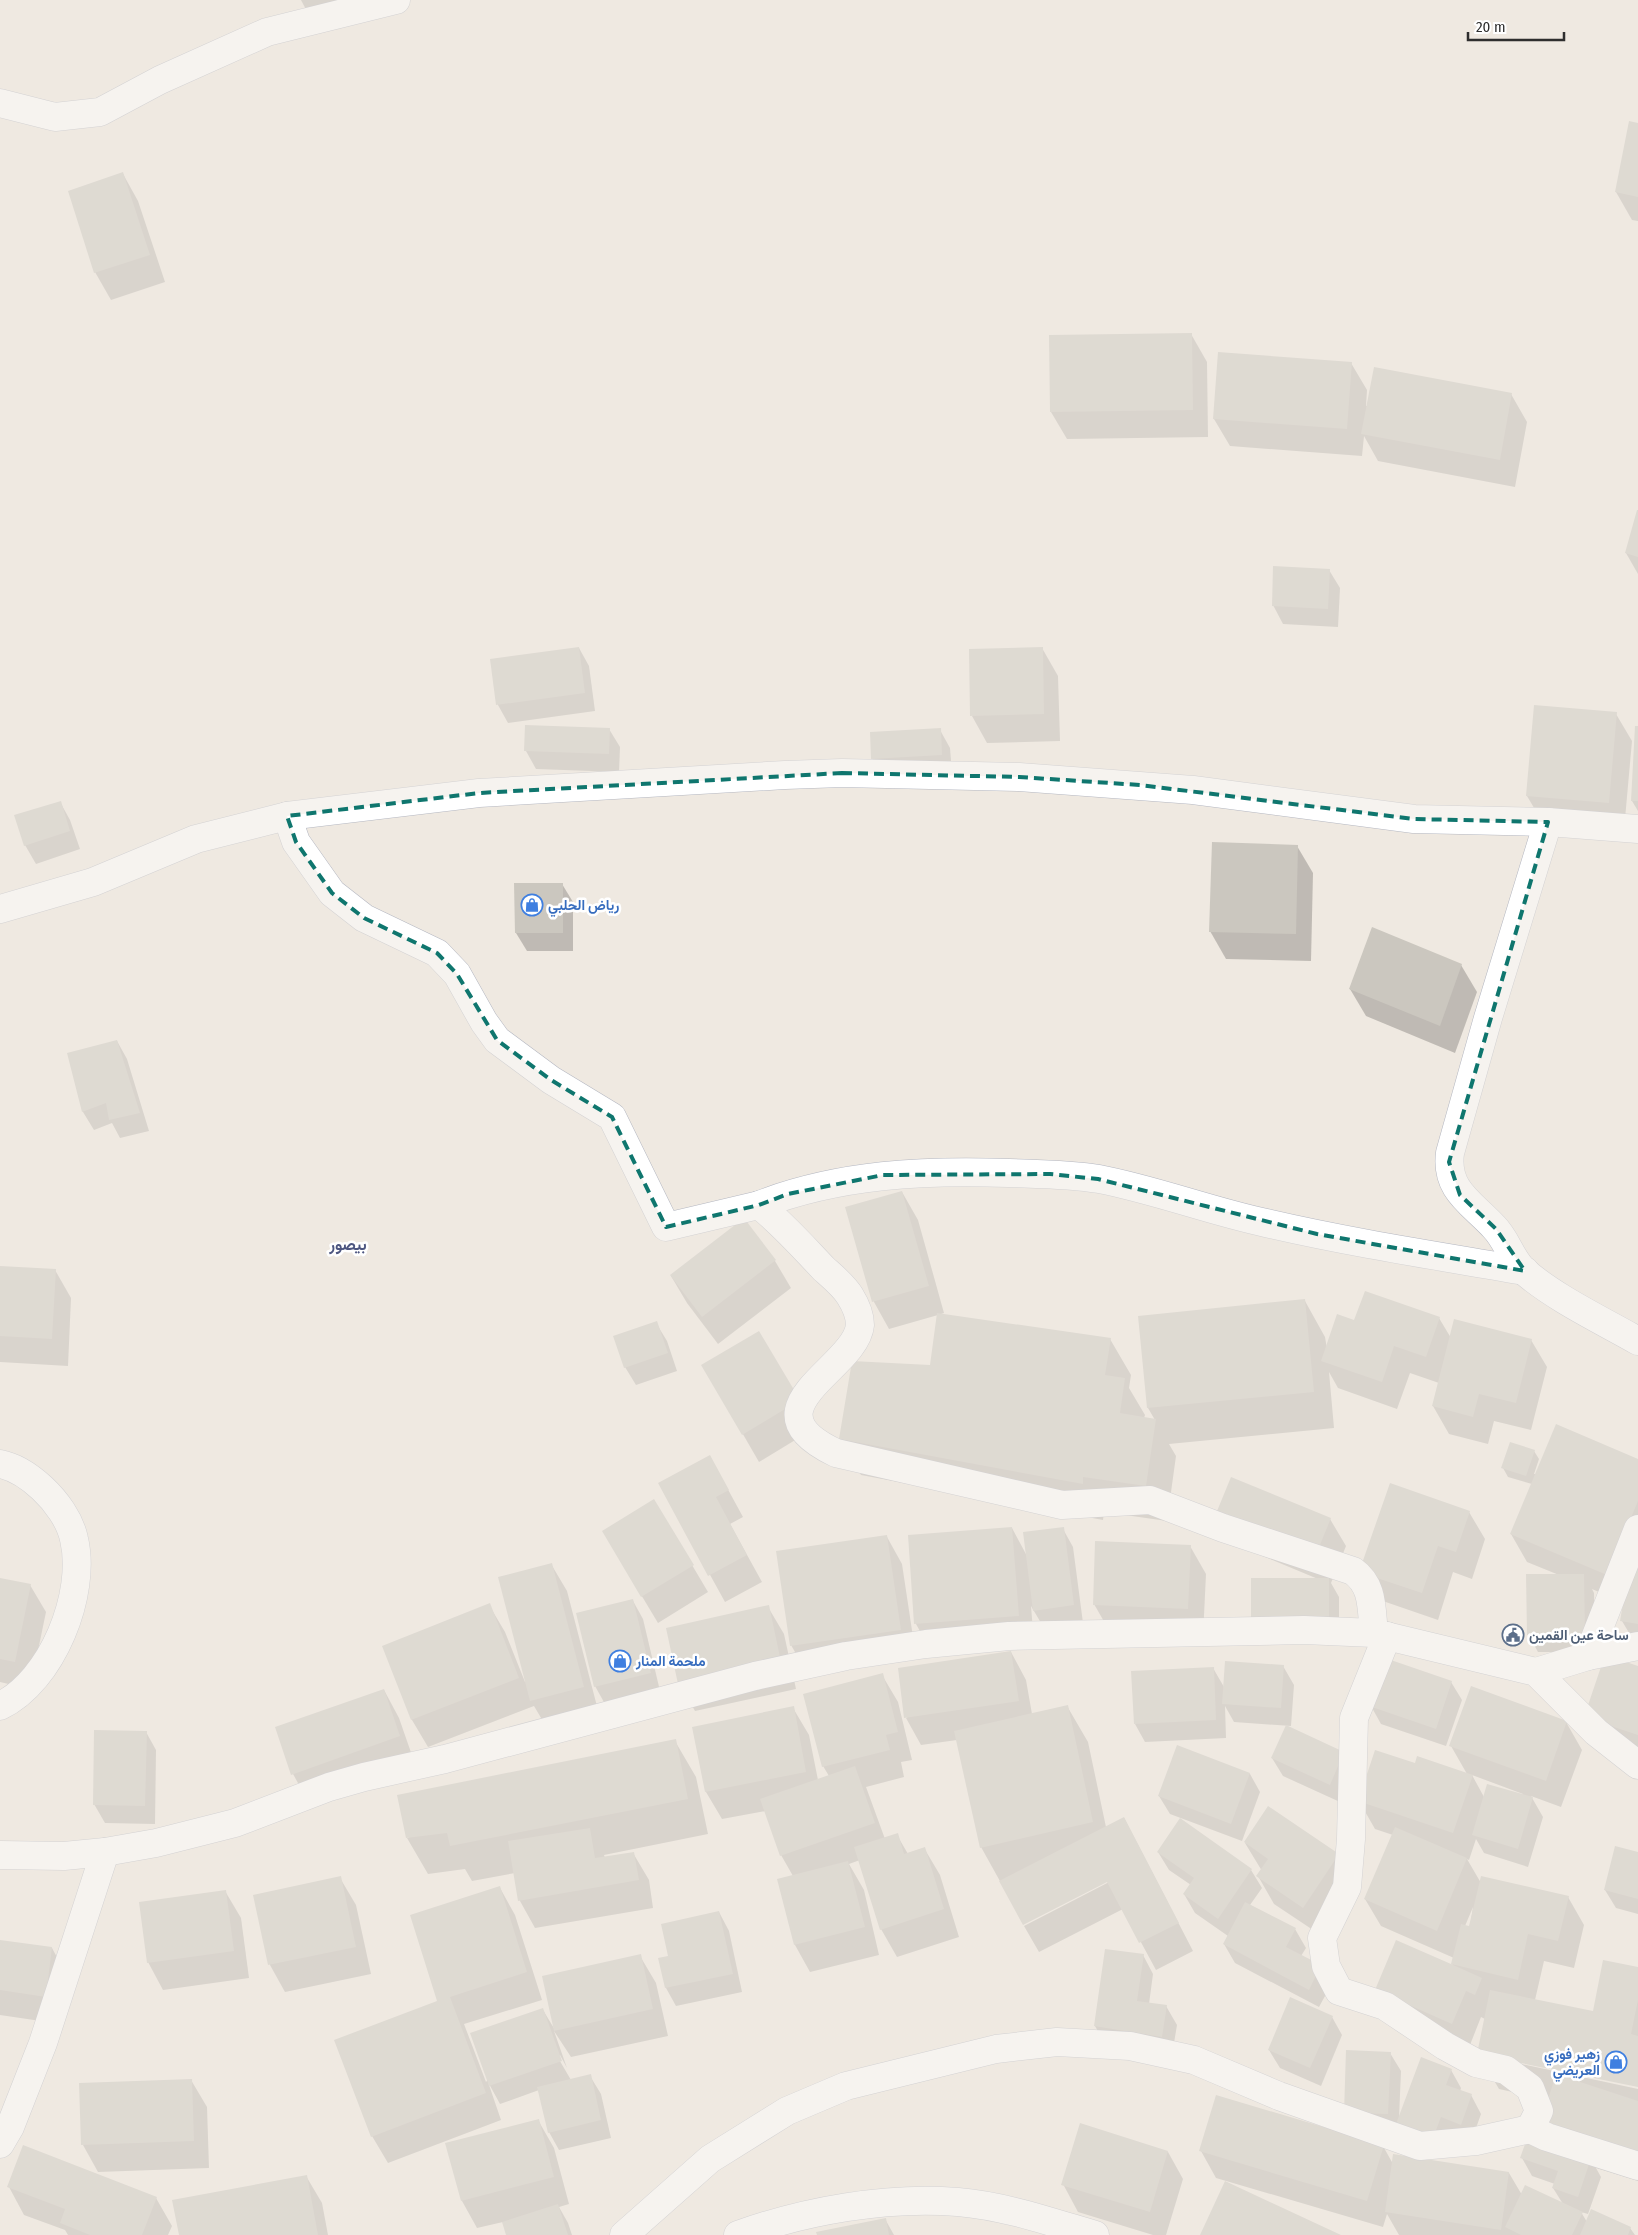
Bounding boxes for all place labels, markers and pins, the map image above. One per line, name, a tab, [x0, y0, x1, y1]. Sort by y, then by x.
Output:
shop icon: رياض الحلبي	[520, 893, 544, 917]
place label: رياض الحلبي	[548, 897, 619, 917]
public building icon: ساحة عين القمين	[1501, 1623, 1525, 1647]
place label: ساحة عين القمين	[1529, 1627, 1629, 1644]
shop icon: ملحمة المنار	[608, 1649, 632, 1673]
place label: ملحمة المنار	[635, 1653, 706, 1670]
place label: زهير فوزي العريضي	[1544, 2046, 1600, 2082]
shop icon: زهير فوزي العريضي	[1604, 2050, 1628, 2074]

